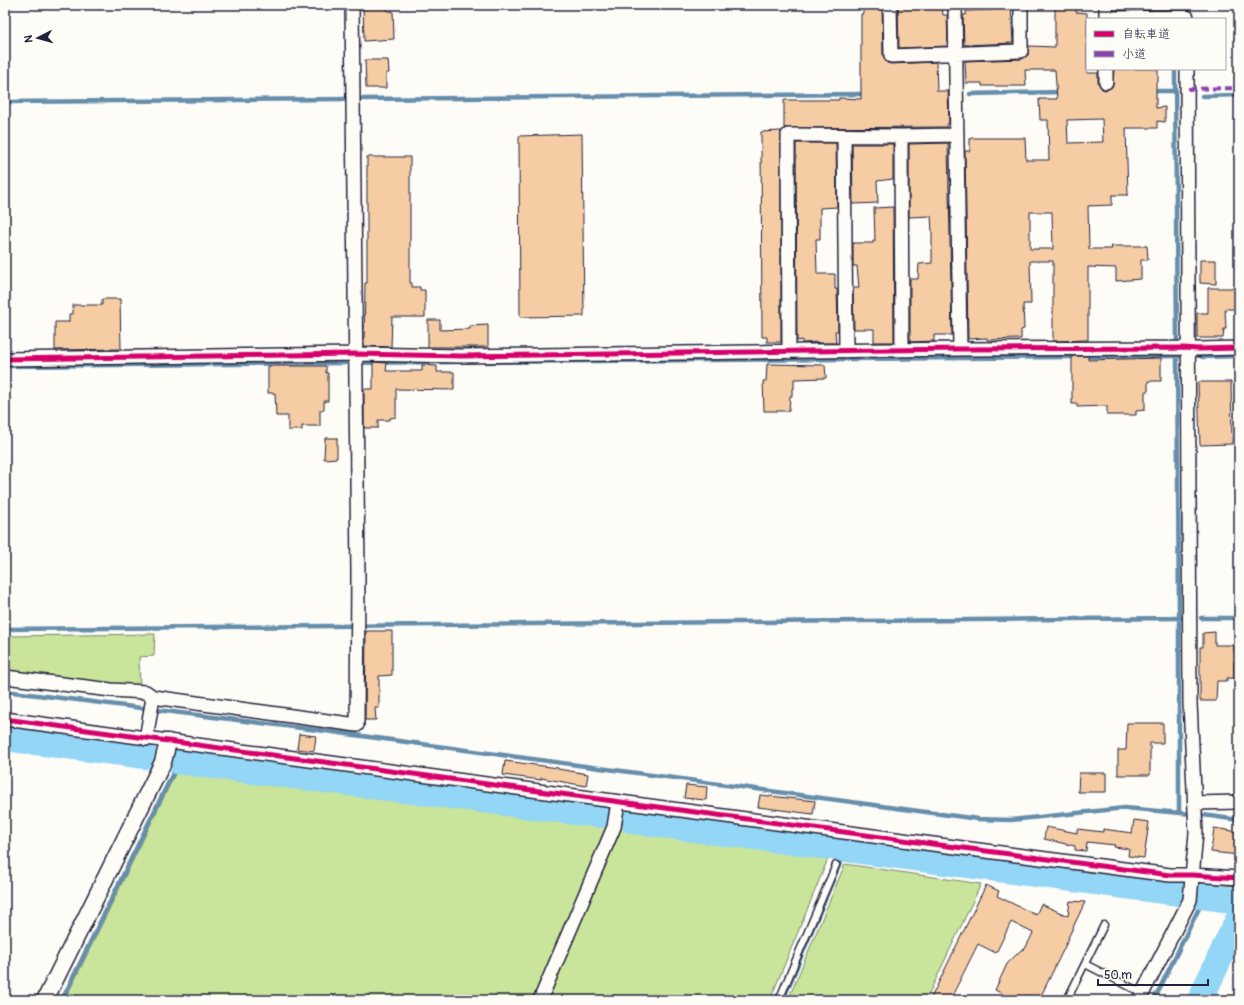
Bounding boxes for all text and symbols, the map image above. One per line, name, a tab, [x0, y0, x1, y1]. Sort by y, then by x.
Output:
north arrow	[18, 18, 58, 58]
legend	[1086, 18, 1226, 70]
text: 自転車道	[1122, 27, 1170, 42]
text: N	[22, 34, 35, 43]
text: 小道	[1122, 47, 1146, 62]
scale bar	[1098, 961, 1208, 987]
text: 50 m	[1104, 968, 1132, 983]

